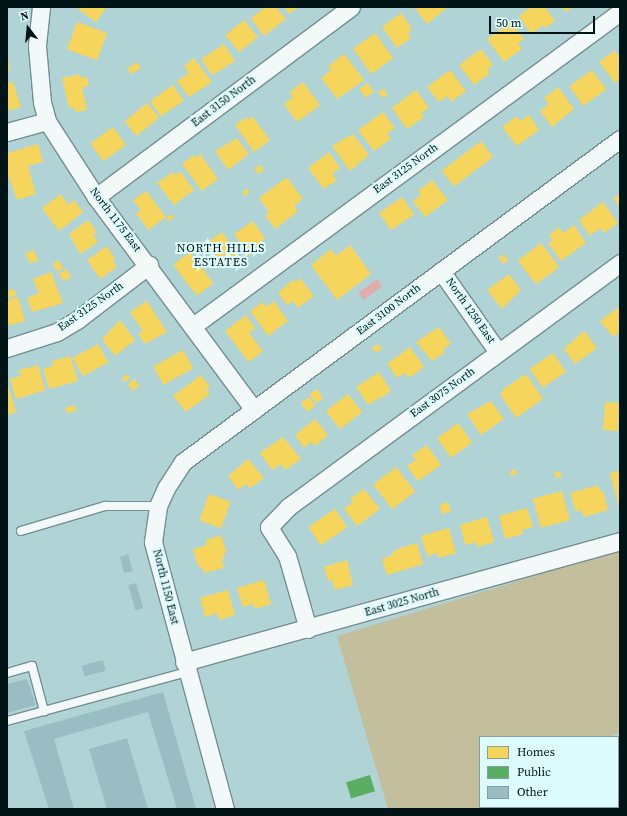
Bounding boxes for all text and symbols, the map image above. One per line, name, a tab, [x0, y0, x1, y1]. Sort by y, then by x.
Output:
north arrow	[8, 8, 48, 48]
text: N	[19, 8, 30, 24]
scale bar	[491, 8, 597, 34]
text: 50 m	[496, 15, 522, 31]
street label: East 3150 North	[189, 74, 259, 130]
street label: East 3125 North	[371, 141, 441, 197]
street label: North 1175 East	[87, 185, 143, 255]
district label: NORTH HILLS ESTATES	[177, 242, 265, 270]
street label: North 1250 East	[443, 276, 497, 346]
street label: East 3125 North	[56, 280, 126, 334]
street label: East 3100 North	[354, 282, 424, 338]
street label: East 3075 North	[408, 365, 478, 421]
street label: North 1150 East	[149, 548, 181, 626]
street label: East 3025 North	[363, 586, 441, 620]
legend	[479, 736, 619, 808]
text: Homes	[517, 744, 555, 760]
text: Public	[517, 764, 551, 780]
text: Other	[517, 784, 548, 800]

